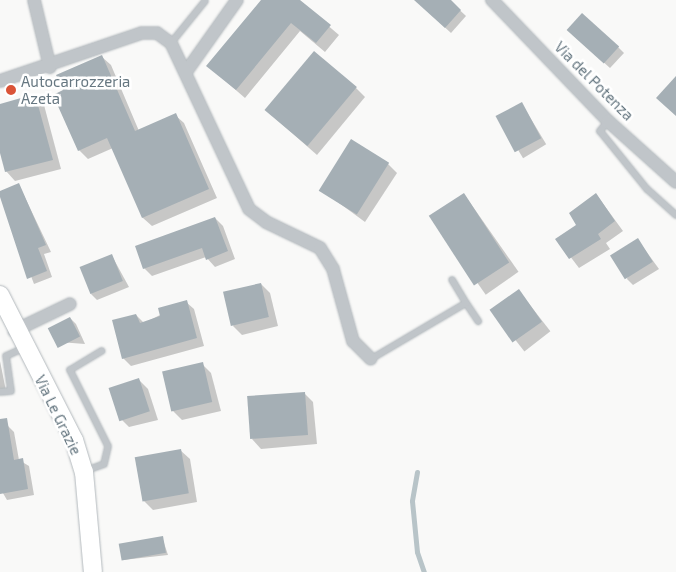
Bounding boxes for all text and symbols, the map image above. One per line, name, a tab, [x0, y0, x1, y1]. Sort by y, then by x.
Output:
street label: Via del Potenza	[551, 38, 637, 124]
place label: Autocarrozzeria Azeta	[21, 72, 130, 107]
marker: Autocarrozzeria Azeta	[5, 84, 17, 96]
street label: Via Le Grazie	[31, 372, 85, 458]

